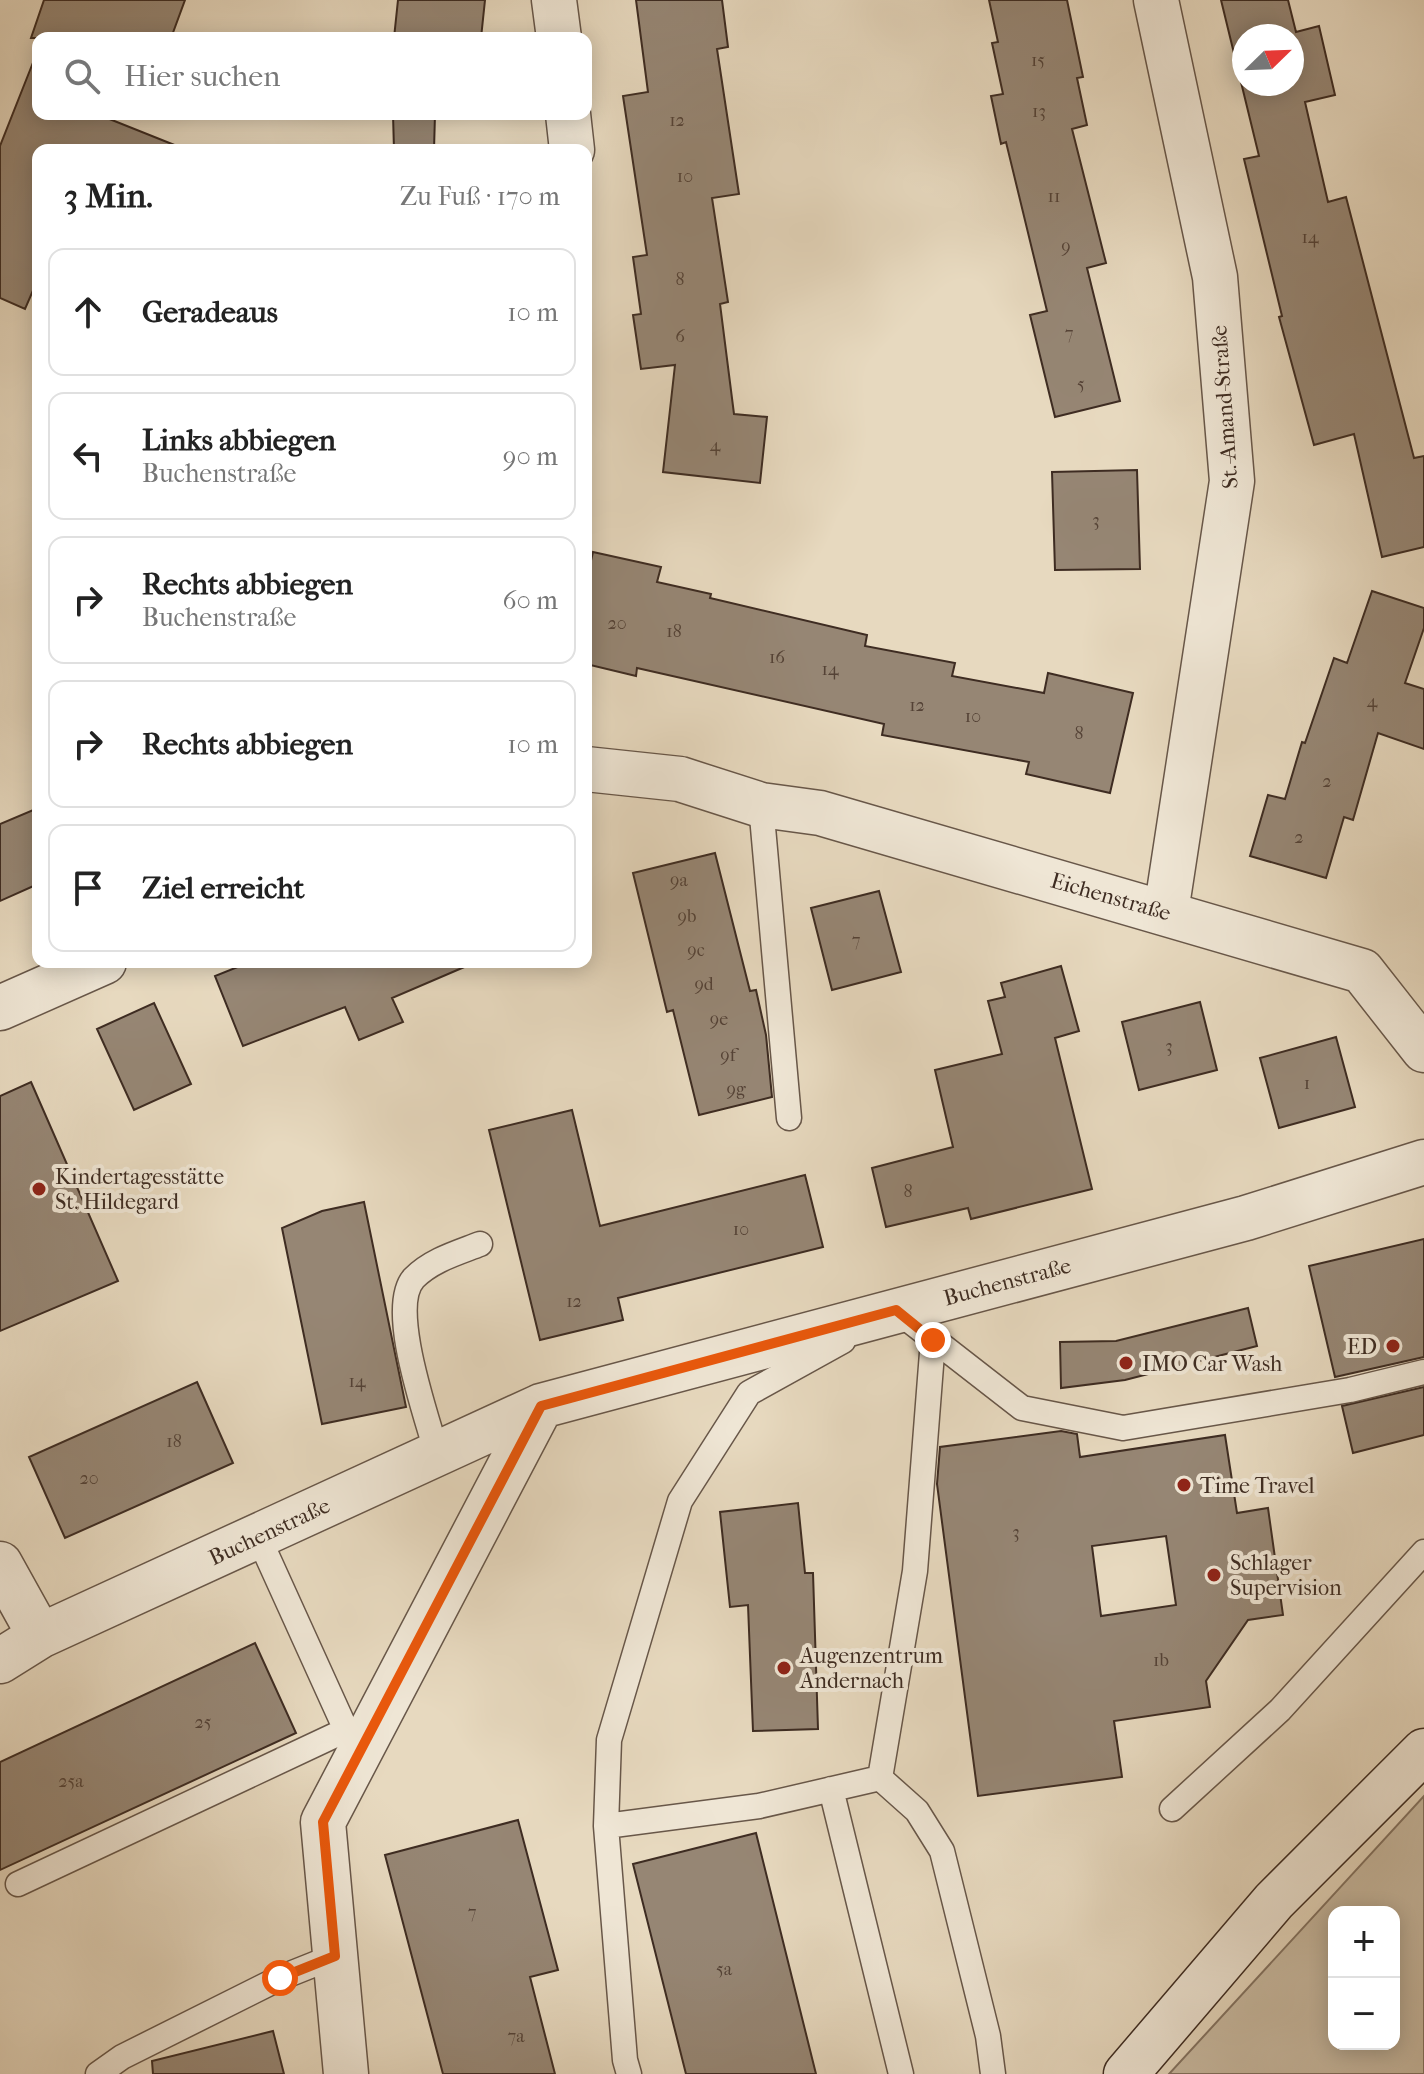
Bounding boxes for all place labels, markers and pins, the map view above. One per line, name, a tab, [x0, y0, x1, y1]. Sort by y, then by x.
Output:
place label: Kindertagesstätte St. Hildegard	[55, 1164, 224, 1215]
marker: Kindertagesstätte St. Hildegard	[30, 1180, 48, 1198]
place label: ED	[1347, 1334, 1377, 1360]
marker: ED	[1384, 1337, 1402, 1355]
place label: IMO Car Wash	[1142, 1351, 1283, 1377]
marker: IMO Car Wash	[1117, 1354, 1135, 1372]
place label: Time Travel	[1200, 1473, 1315, 1499]
marker: Time Travel	[1175, 1476, 1193, 1494]
place label: Schlager Supervision	[1230, 1550, 1342, 1601]
marker: Schlager Supervision	[1205, 1566, 1223, 1584]
place label: Augenzentrum Andernach	[799, 1643, 944, 1694]
marker: Augenzentrum Andernach	[775, 1659, 793, 1677]

